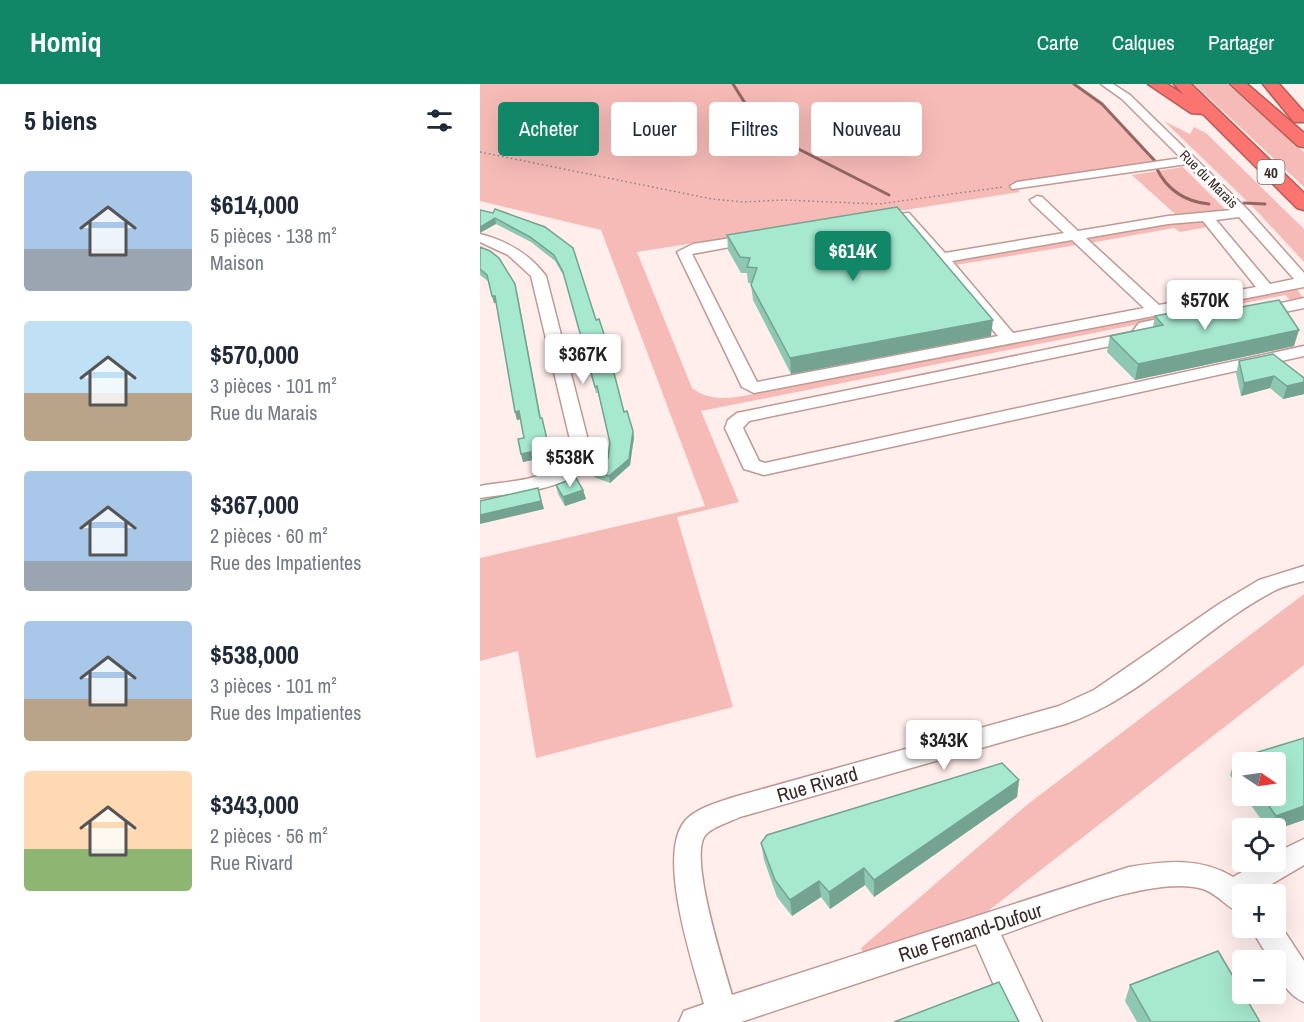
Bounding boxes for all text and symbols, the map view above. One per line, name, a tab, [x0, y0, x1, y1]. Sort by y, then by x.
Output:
text: Homiq	[30, 23, 101, 61]
text: Carte	[1037, 28, 1079, 57]
text: Calques	[1112, 28, 1175, 57]
text: Partager	[1208, 28, 1274, 57]
chip: Acheter	[498, 102, 599, 156]
chip: Louer	[611, 102, 697, 156]
chip: Filtres	[709, 102, 799, 156]
chip: Nouveau	[811, 102, 922, 156]
text: 5 biens	[24, 103, 97, 138]
icon: filters	[423, 104, 456, 137]
street label: Rue du Marais	[1176, 146, 1242, 212]
road number: 40	[1258, 160, 1284, 184]
text: $614,000	[210, 187, 299, 222]
icon: home	[72, 195, 144, 267]
text: 5 pièces · 138 m²	[210, 222, 337, 249]
pin: $614K	[811, 231, 895, 282]
text: $614K	[829, 237, 877, 264]
text: Maison	[210, 249, 264, 276]
pin: $570K	[1163, 280, 1247, 331]
text: $570K	[1181, 286, 1229, 313]
pin: $367K	[541, 334, 625, 385]
text: $570,000	[210, 337, 299, 372]
text: $367K	[559, 340, 607, 367]
icon: home	[72, 345, 144, 417]
text: 3 pièces · 101 m²	[210, 372, 337, 399]
text: Rue du Marais	[210, 399, 318, 426]
pin: $538K	[528, 437, 612, 488]
text: $538K	[546, 443, 594, 470]
text: $367,000	[210, 487, 299, 522]
icon: home	[72, 495, 144, 567]
text: 2 pièces · 60 m²	[210, 522, 328, 549]
text: Rue des Impatientes	[210, 549, 361, 576]
text: $538,000	[210, 637, 299, 672]
icon: home	[72, 645, 144, 717]
text: 3 pièces · 101 m²	[210, 672, 337, 699]
text: Rue des Impatientes	[210, 699, 361, 726]
pin: $343K	[902, 720, 986, 771]
text: $343K	[920, 726, 968, 753]
north arrow	[1232, 752, 1286, 806]
map controls	[1232, 752, 1286, 1004]
street label: Rue Rivard	[773, 760, 861, 808]
text: $343,000	[210, 787, 299, 822]
icon: home	[72, 795, 144, 867]
button: locate	[1232, 818, 1286, 872]
text: 2 pièces · 56 m²	[210, 822, 328, 849]
text: Rue Rivard	[210, 849, 293, 876]
button: +	[1232, 884, 1286, 938]
street label: Rue Fernand-Dufour	[895, 896, 1046, 968]
button: −	[1232, 950, 1286, 1004]

